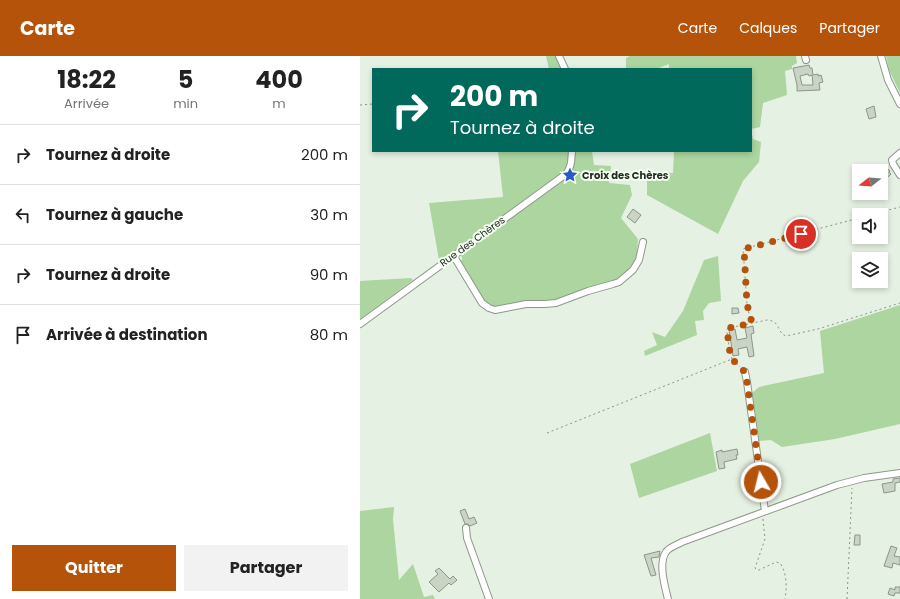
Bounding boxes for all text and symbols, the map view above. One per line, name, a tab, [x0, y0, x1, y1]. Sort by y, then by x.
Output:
text: Carte	[20, 15, 75, 42]
text: Carte	[678, 18, 717, 38]
text: Calques	[739, 18, 797, 38]
text: Partager	[819, 18, 880, 38]
text: 18:22	[57, 63, 116, 96]
text: 5	[178, 63, 193, 96]
text: 400	[255, 63, 303, 96]
text: 200 m	[450, 77, 538, 116]
icon: right	[384, 84, 436, 136]
text: Arrivée	[64, 94, 109, 113]
text: min	[173, 94, 198, 113]
text: m	[272, 94, 286, 113]
text: Tournez à droite	[450, 115, 595, 140]
icon: right	[12, 144, 34, 166]
text: Tournez à droite	[46, 144, 170, 165]
text: 200 m	[301, 144, 348, 165]
north arrow	[852, 164, 888, 200]
map controls	[852, 164, 888, 288]
place icon: Croix des Chères	[561, 166, 579, 184]
place label: Croix des Chères	[582, 168, 669, 183]
icon: left	[12, 204, 34, 226]
text: Tournez à gauche	[46, 204, 183, 225]
text: 30 m	[310, 204, 348, 225]
button: sound	[852, 208, 888, 244]
street label: Rue des Chères	[436, 213, 508, 270]
pin	[784, 217, 818, 251]
icon: arrive	[790, 223, 812, 245]
button: layers	[852, 252, 888, 288]
icon: right	[12, 264, 34, 286]
text: Tournez à droite	[46, 264, 170, 285]
text: 90 m	[310, 264, 348, 285]
icon: arrive	[12, 324, 34, 346]
text: Arrivée à destination	[46, 324, 208, 345]
text: 80 m	[310, 324, 348, 345]
position arrow	[740, 461, 782, 503]
button: Quitter	[12, 545, 176, 591]
button: Partager	[184, 545, 348, 591]

